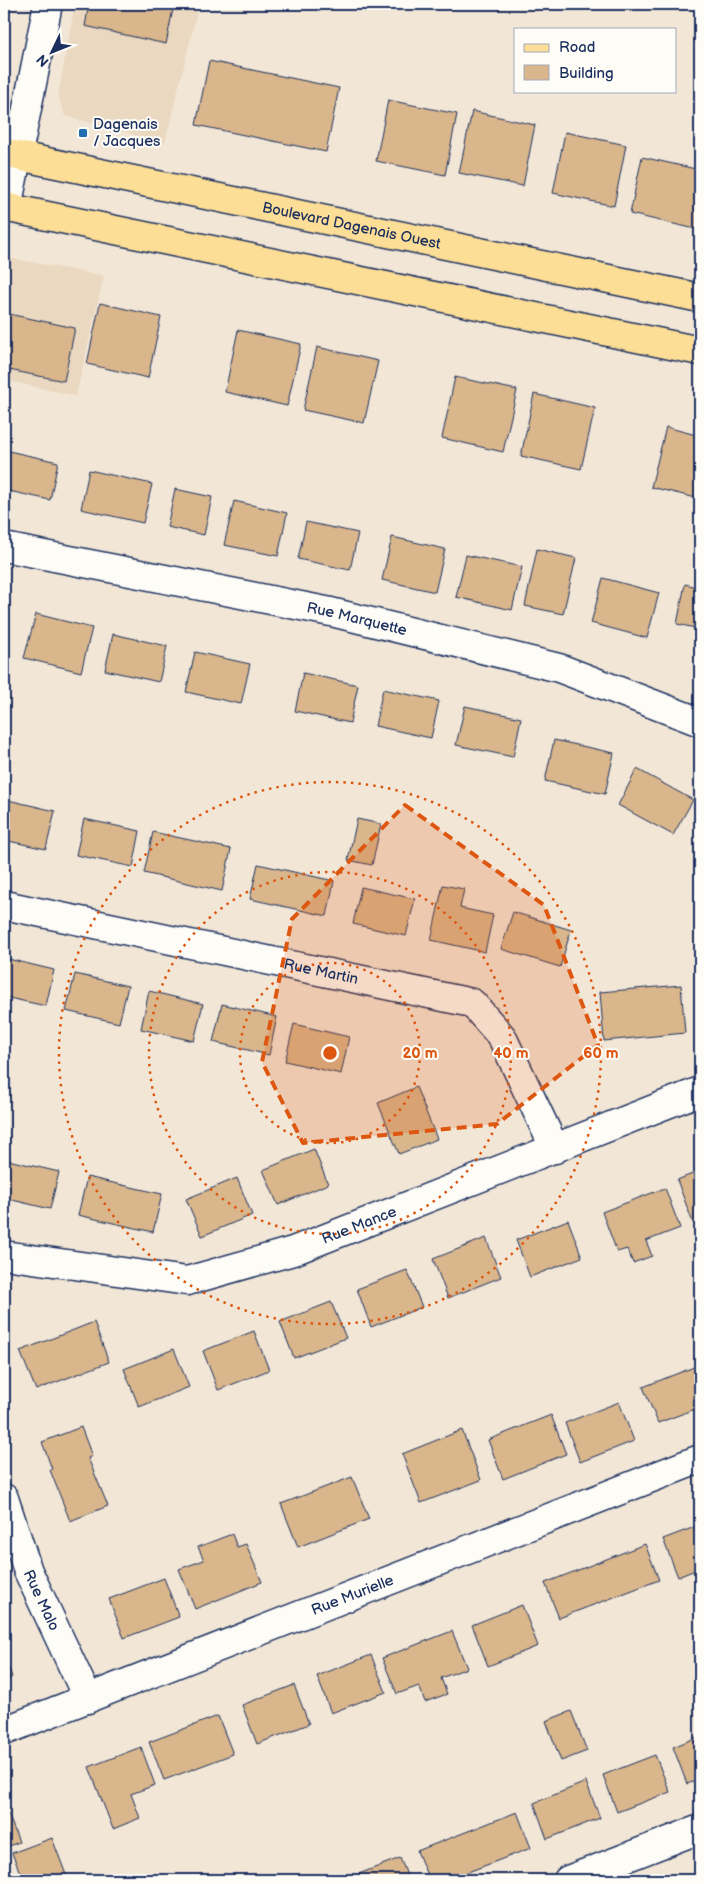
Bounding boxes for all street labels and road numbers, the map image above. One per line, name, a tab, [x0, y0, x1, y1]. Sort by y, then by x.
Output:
street label: Boulevard Dagenais Ouest	[260, 198, 443, 254]
street label: Rue Marquette	[305, 598, 409, 640]
street label: Rue Martin	[282, 955, 360, 989]
street label: Rue Mance	[319, 1202, 399, 1249]
street label: Rue Malo	[19, 1567, 64, 1634]
street label: Rue Murielle	[309, 1571, 396, 1620]

